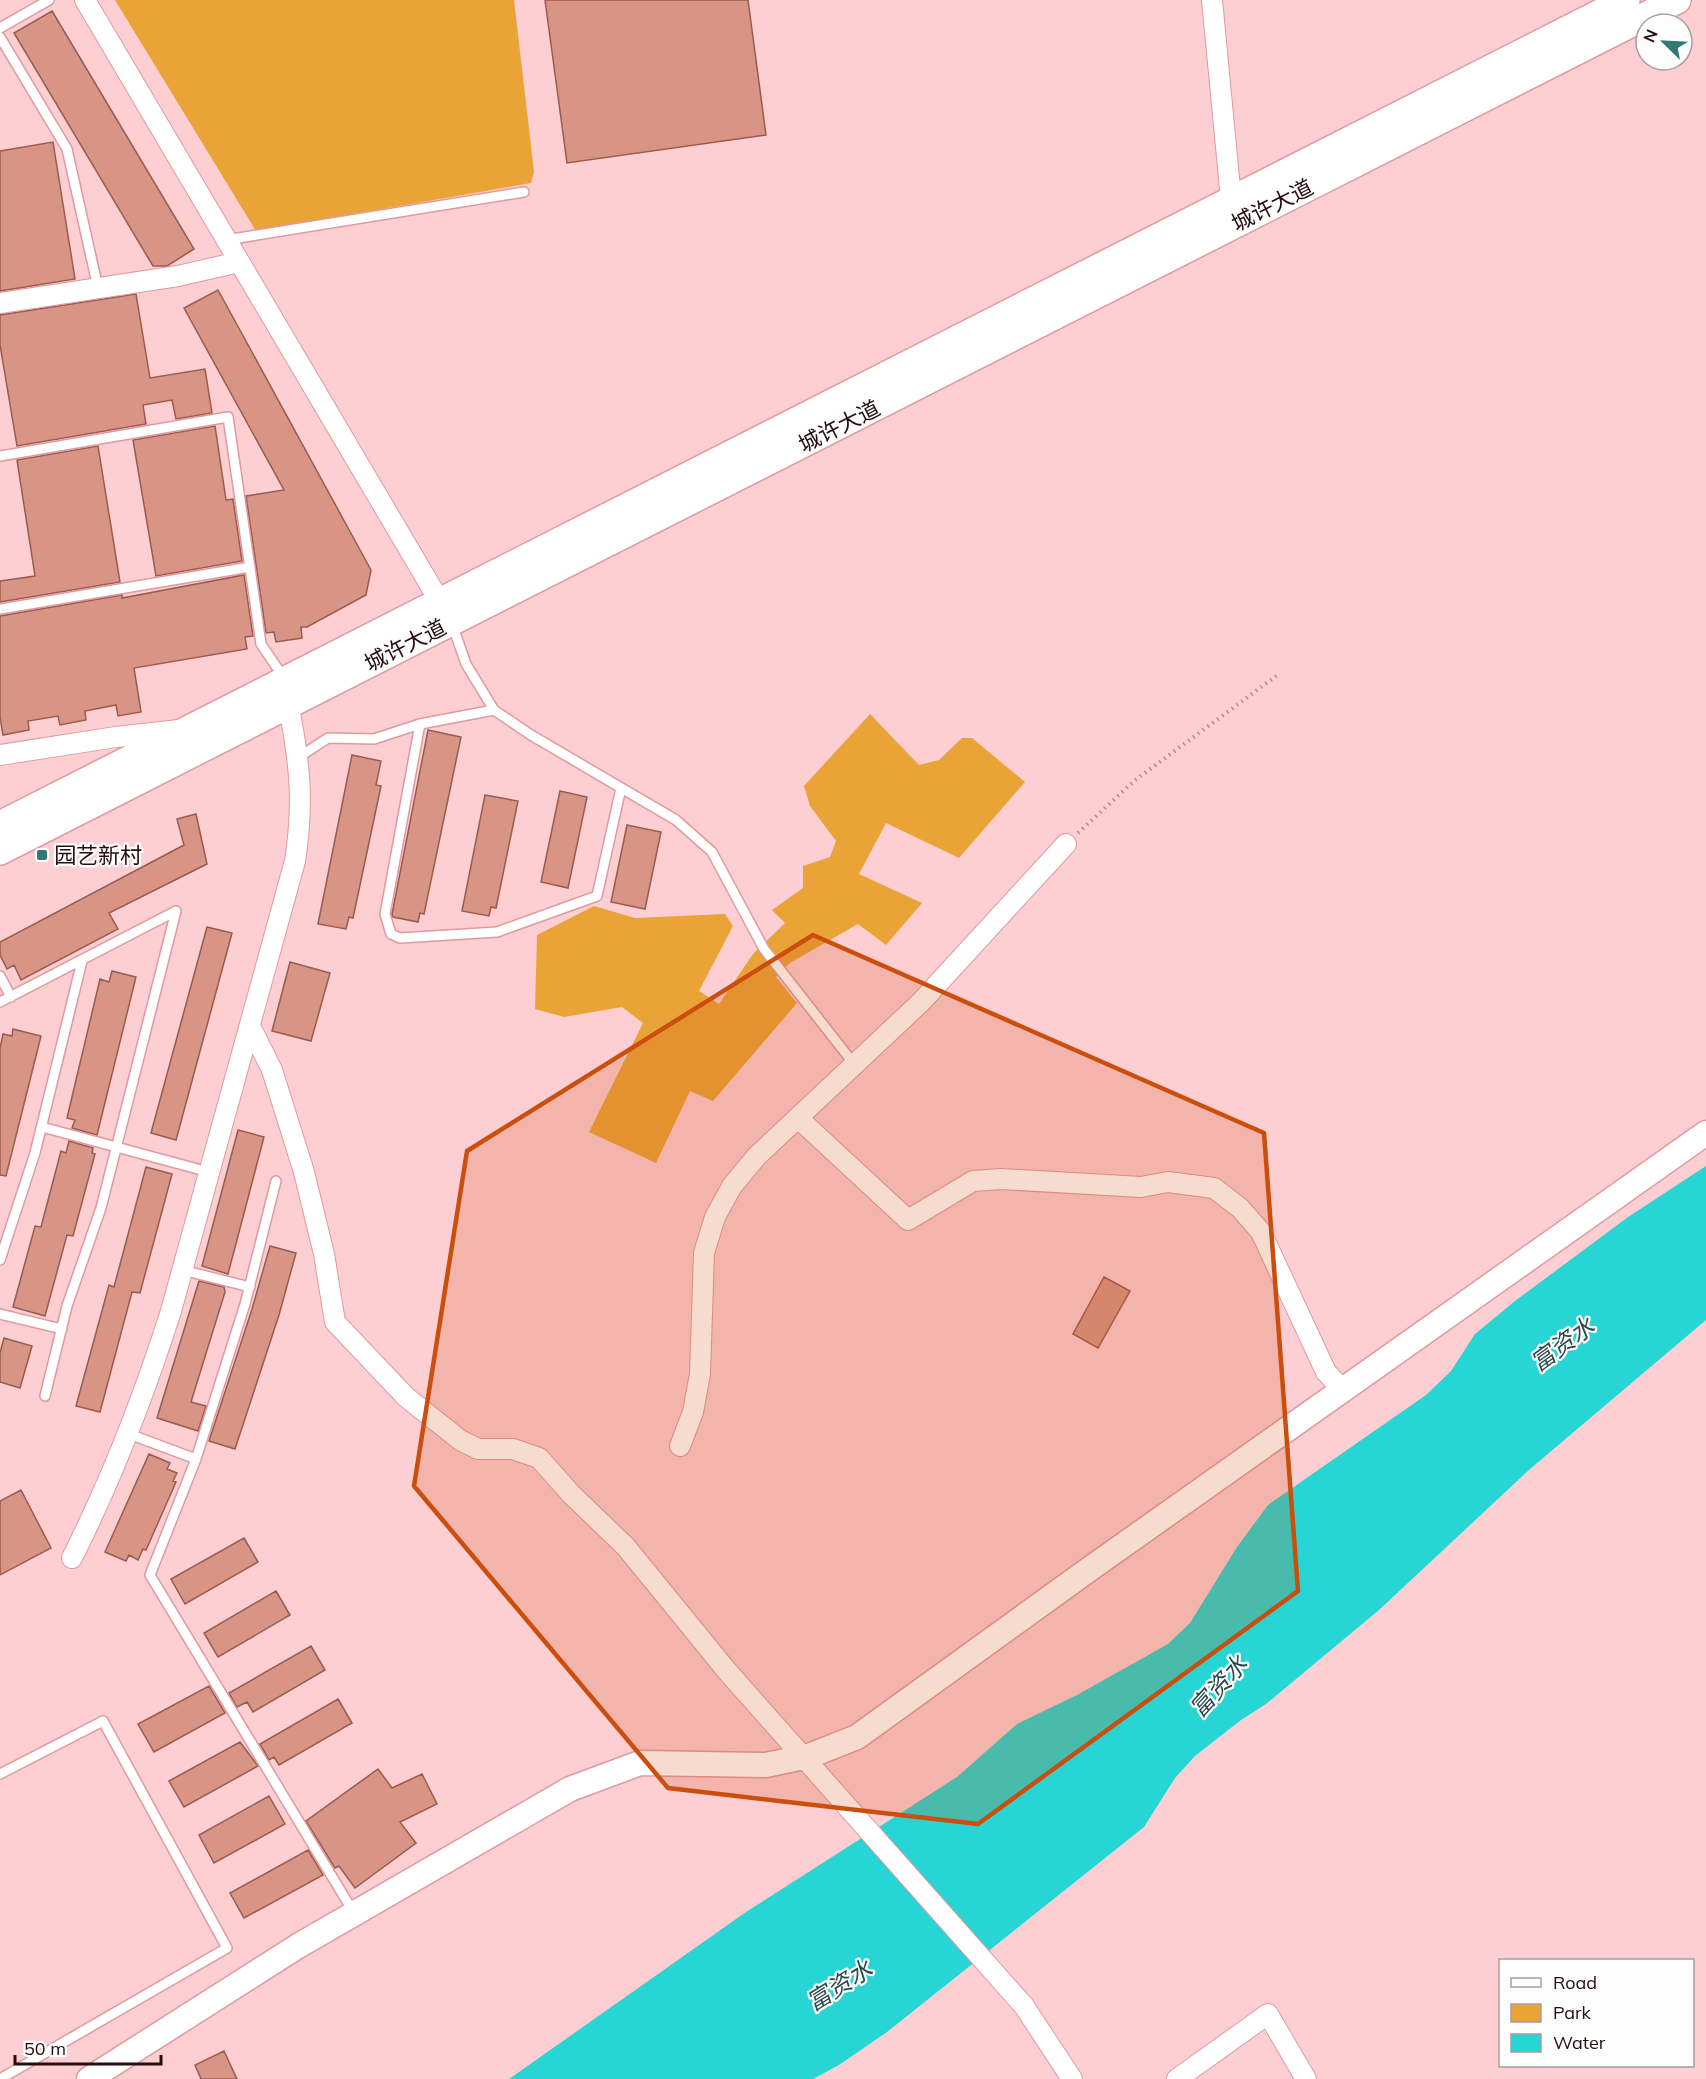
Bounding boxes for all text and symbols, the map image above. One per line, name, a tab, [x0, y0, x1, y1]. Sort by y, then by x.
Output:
north arrow	[1634, 12, 1694, 72]
text: N	[1639, 26, 1662, 45]
street label: 城许大道	[1226, 173, 1318, 237]
street label: 城许大道	[793, 394, 885, 458]
street label: 城许大道	[359, 613, 451, 677]
place label: 园艺新村	[54, 841, 142, 869]
marker: 园艺新村	[35, 848, 49, 862]
water label: 富资水	[1524, 1310, 1601, 1377]
water label: 富资水	[1183, 1648, 1254, 1723]
water label: 富资水	[801, 1953, 878, 2017]
legend	[1499, 1959, 1694, 2067]
text: Road	[1553, 1971, 1597, 1994]
text: Park	[1553, 2001, 1592, 2024]
scale bar	[15, 2028, 160, 2066]
text: Water	[1553, 2031, 1606, 2054]
text: 50 m	[24, 2037, 66, 2060]

